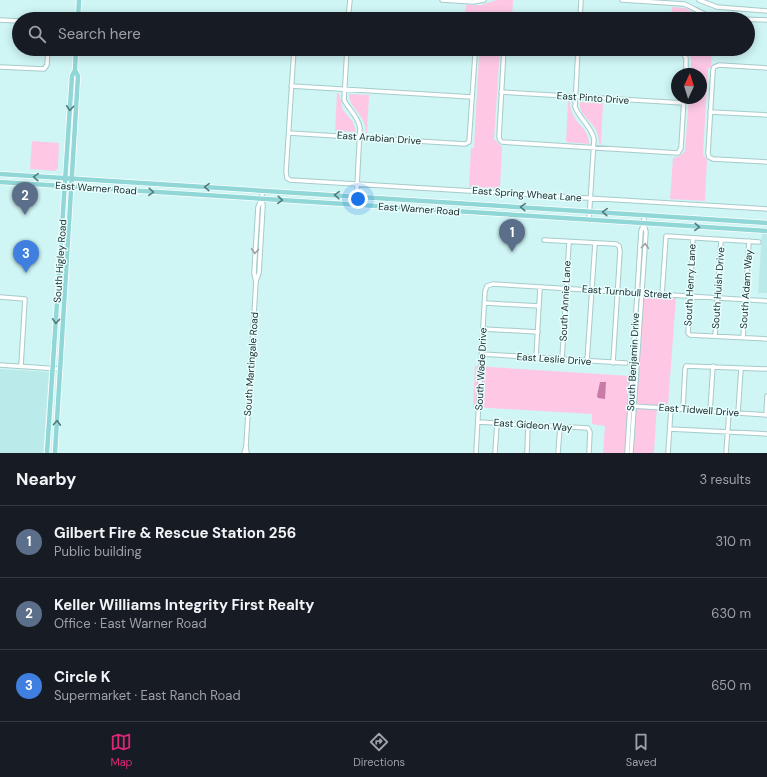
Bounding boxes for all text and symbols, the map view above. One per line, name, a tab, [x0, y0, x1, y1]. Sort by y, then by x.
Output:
search box	[12, 12, 755, 56]
icon: search	[26, 23, 48, 45]
text: Search here	[58, 24, 141, 44]
north arrow	[671, 68, 707, 104]
street label: East Pinto Drive	[556, 89, 630, 107]
one-way arrow	[65, 105, 74, 111]
street label: East Arabian Drive	[336, 129, 422, 147]
one-way arrow	[33, 172, 39, 181]
street label: East Warner Road	[55, 179, 137, 197]
pin: 2	[12, 182, 38, 215]
one-way arrow	[204, 183, 210, 192]
street label: East Spring Wheat Lane	[472, 184, 583, 204]
one-way arrow	[148, 187, 154, 196]
your location	[348, 189, 368, 209]
one-way arrow	[334, 191, 340, 200]
one-way arrow	[277, 195, 283, 204]
street label: East Warner Road	[378, 200, 460, 218]
one-way arrow	[520, 203, 527, 212]
one-way arrow	[602, 208, 608, 217]
street label: South Higley Road	[51, 219, 69, 303]
pin: 1	[499, 219, 525, 252]
one-way arrow	[694, 222, 700, 231]
pin: 3	[13, 240, 39, 273]
one-way arrow	[640, 243, 649, 249]
street label: South Henry Lane	[681, 243, 699, 326]
street label: South Huish Drive	[709, 246, 727, 329]
one-way arrow	[251, 248, 260, 254]
street label: South Adam Way	[737, 248, 755, 329]
street label: South Annie Lane	[556, 260, 574, 342]
street label: East Turnbull Street	[582, 282, 673, 302]
street label: South Martingale Road	[241, 312, 261, 416]
street label: South Benjamin Drive	[624, 312, 642, 412]
one-way arrow	[51, 318, 60, 324]
street label: South Wade Drive	[472, 327, 490, 411]
street label: East Leslie Drive	[516, 350, 592, 368]
street label: East Tidwell Drive	[658, 401, 740, 419]
street label: East Gideon Way	[493, 416, 573, 434]
one-way arrow	[53, 420, 62, 426]
text: Nearby	[16, 468, 76, 490]
text: 3 results	[699, 471, 751, 488]
text: Gilbert Fire & Rescue Station 256	[54, 523, 296, 543]
text: 1	[27, 533, 31, 550]
text: 310 m	[716, 533, 751, 550]
text: Public building	[54, 543, 142, 560]
text: Keller Williams Integrity First Realty	[54, 595, 314, 615]
text: 2	[25, 605, 33, 622]
text: 630 m	[711, 605, 751, 622]
text: Office · East Warner Road	[54, 615, 207, 632]
text: Circle K	[54, 667, 111, 687]
text: 3	[25, 677, 33, 694]
text: 650 m	[711, 677, 751, 694]
text: Supermarket · East Ranch Road	[54, 687, 241, 704]
tab: Map	[110, 731, 133, 769]
tab: Directions	[353, 731, 405, 769]
tab: Saved	[626, 731, 657, 769]

